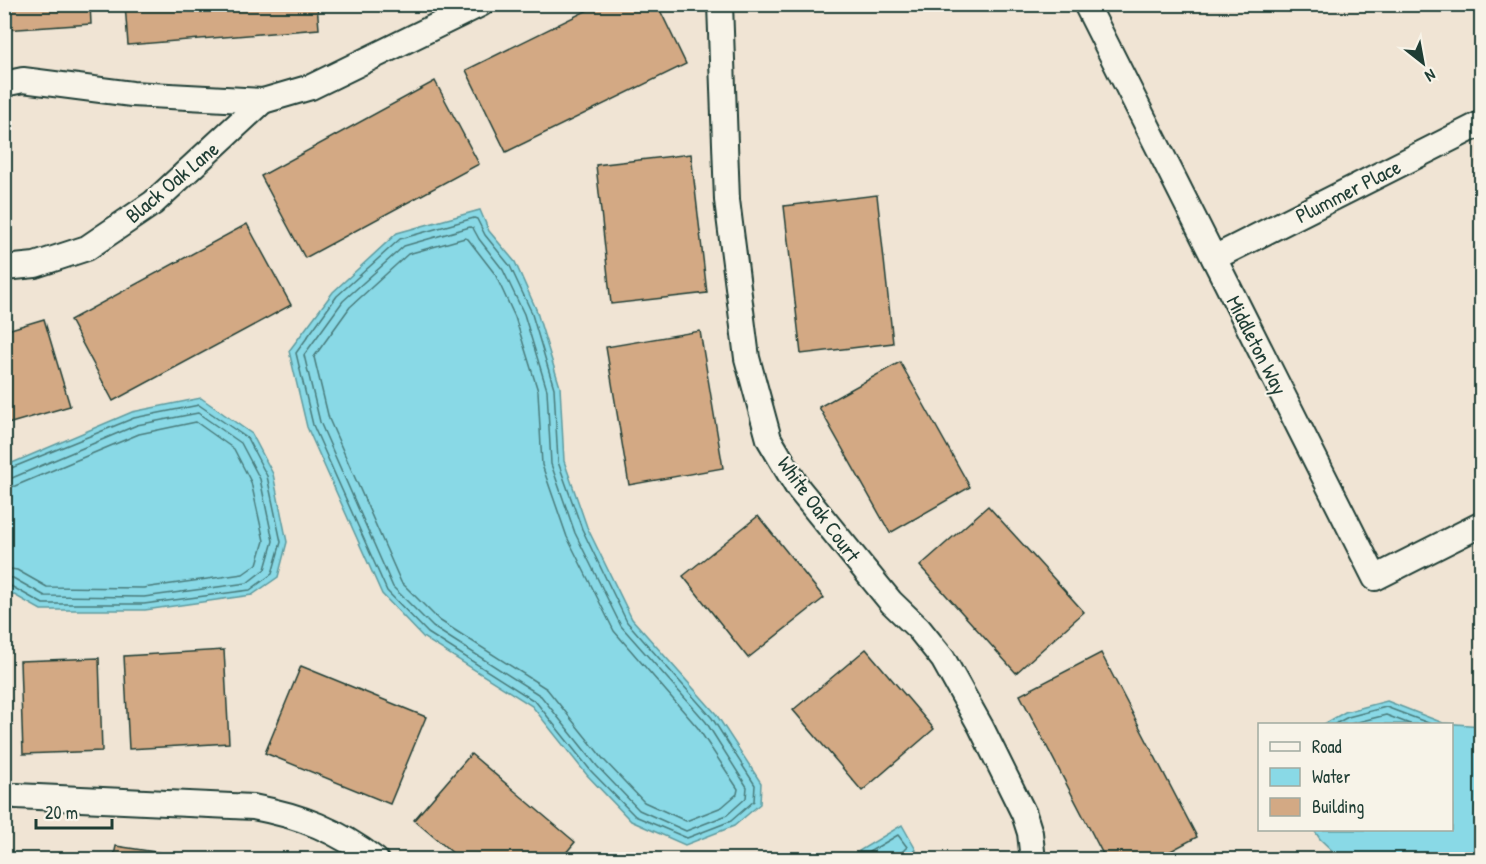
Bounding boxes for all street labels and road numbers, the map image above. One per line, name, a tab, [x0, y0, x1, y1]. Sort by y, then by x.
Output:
street label: Black Oak Lane	[119, 134, 225, 230]
street label: Plummer Place	[1290, 152, 1406, 230]
street label: Middleton Way	[1220, 290, 1294, 400]
street label: White Oak Court	[771, 450, 868, 568]

